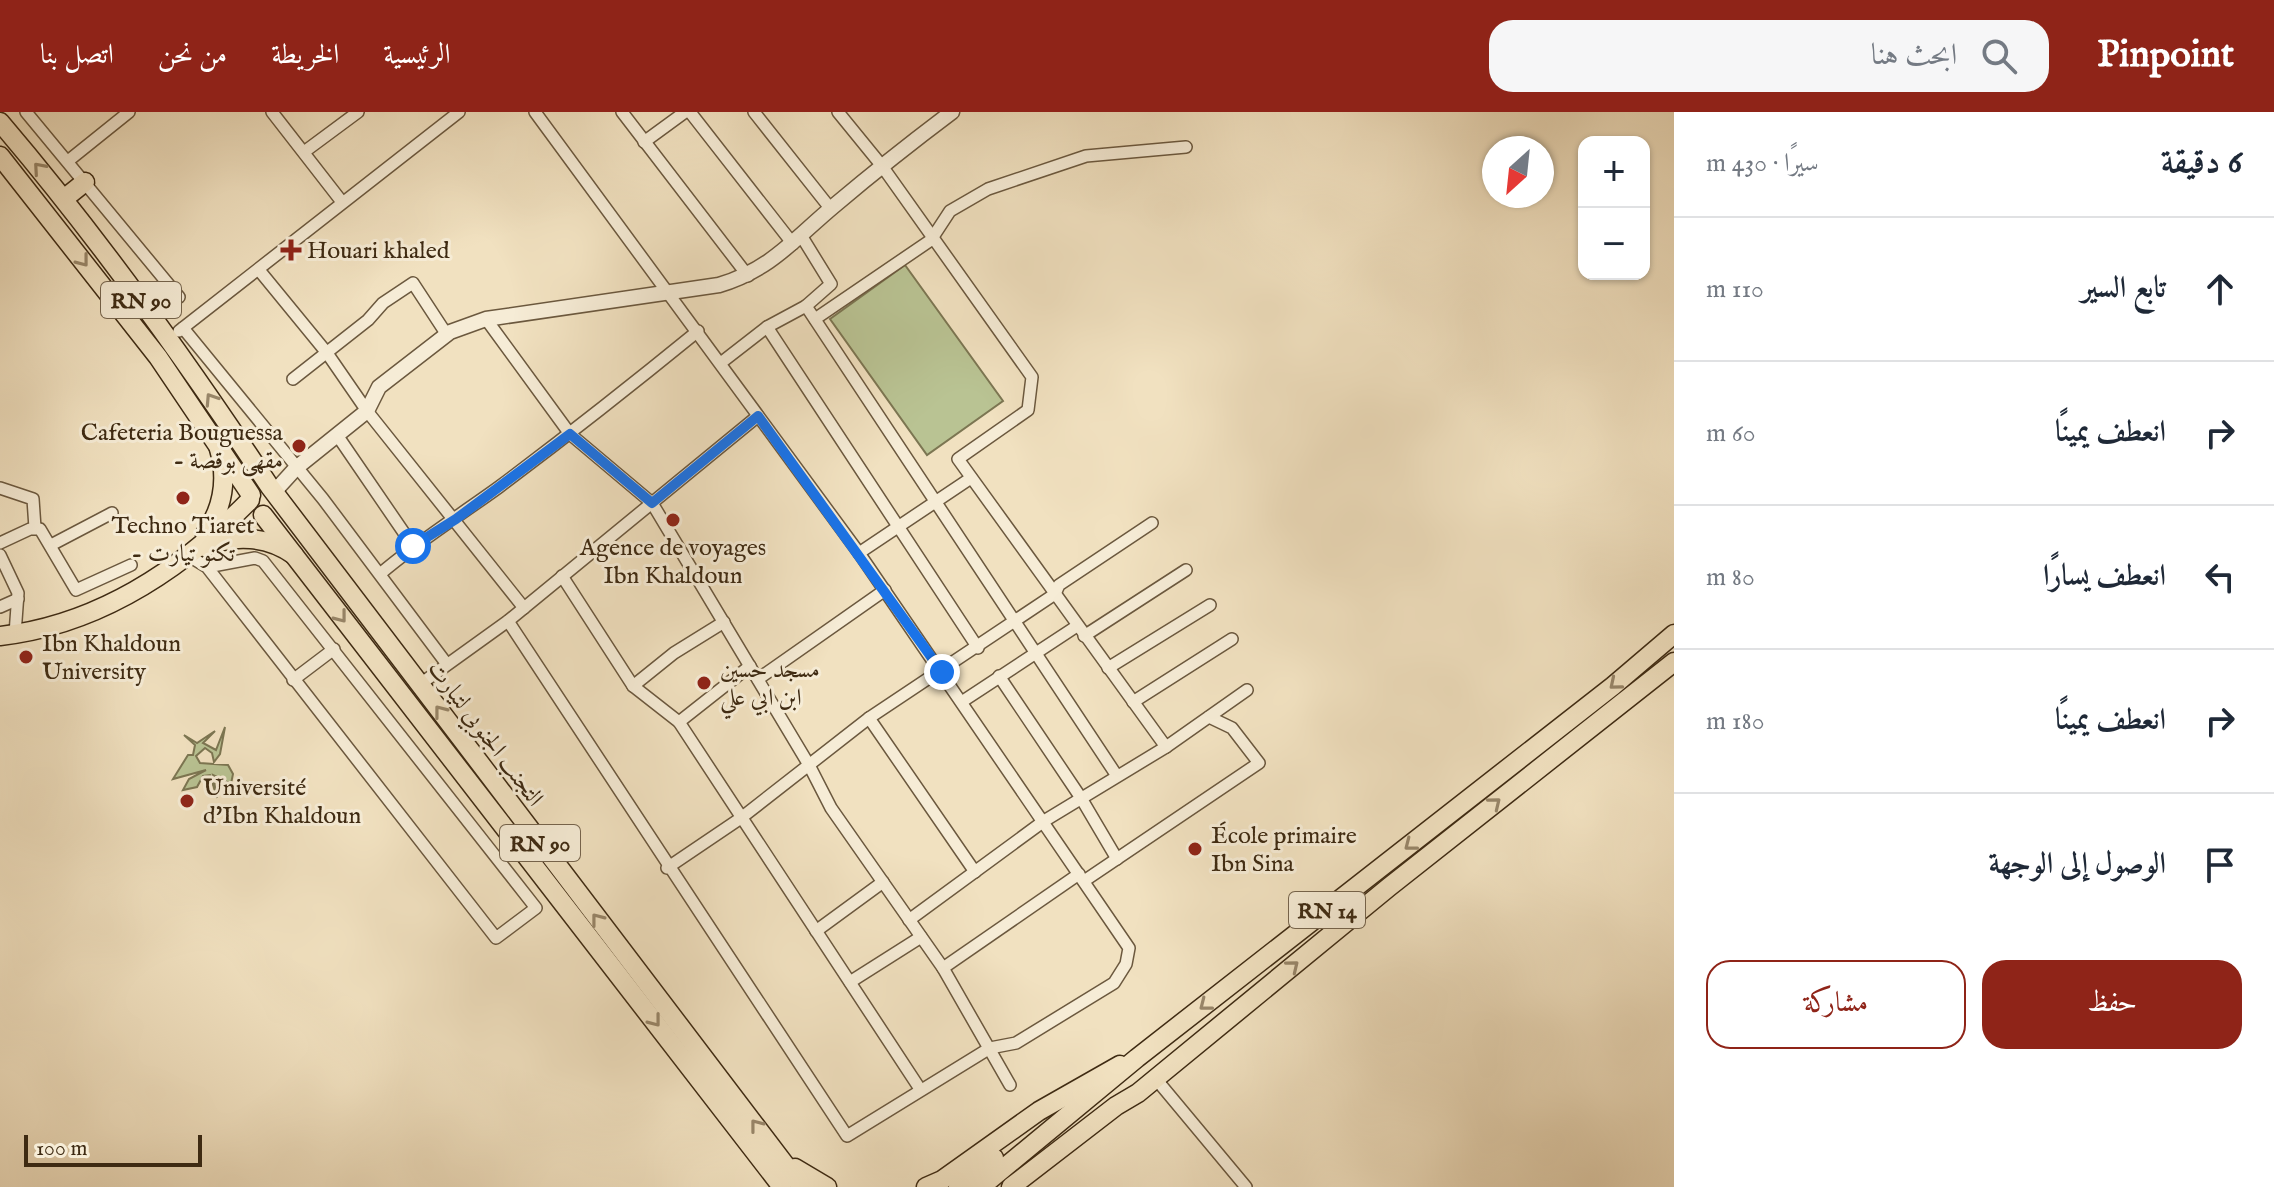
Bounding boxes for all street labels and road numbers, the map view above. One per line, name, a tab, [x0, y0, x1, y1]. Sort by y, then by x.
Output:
road number: RN 90	[101, 282, 181, 318]
street label: التجنب الجنوبي لتيارت	[418, 655, 550, 814]
road number: RN 90	[500, 825, 580, 861]
road number: RN 14	[1289, 892, 1365, 928]

